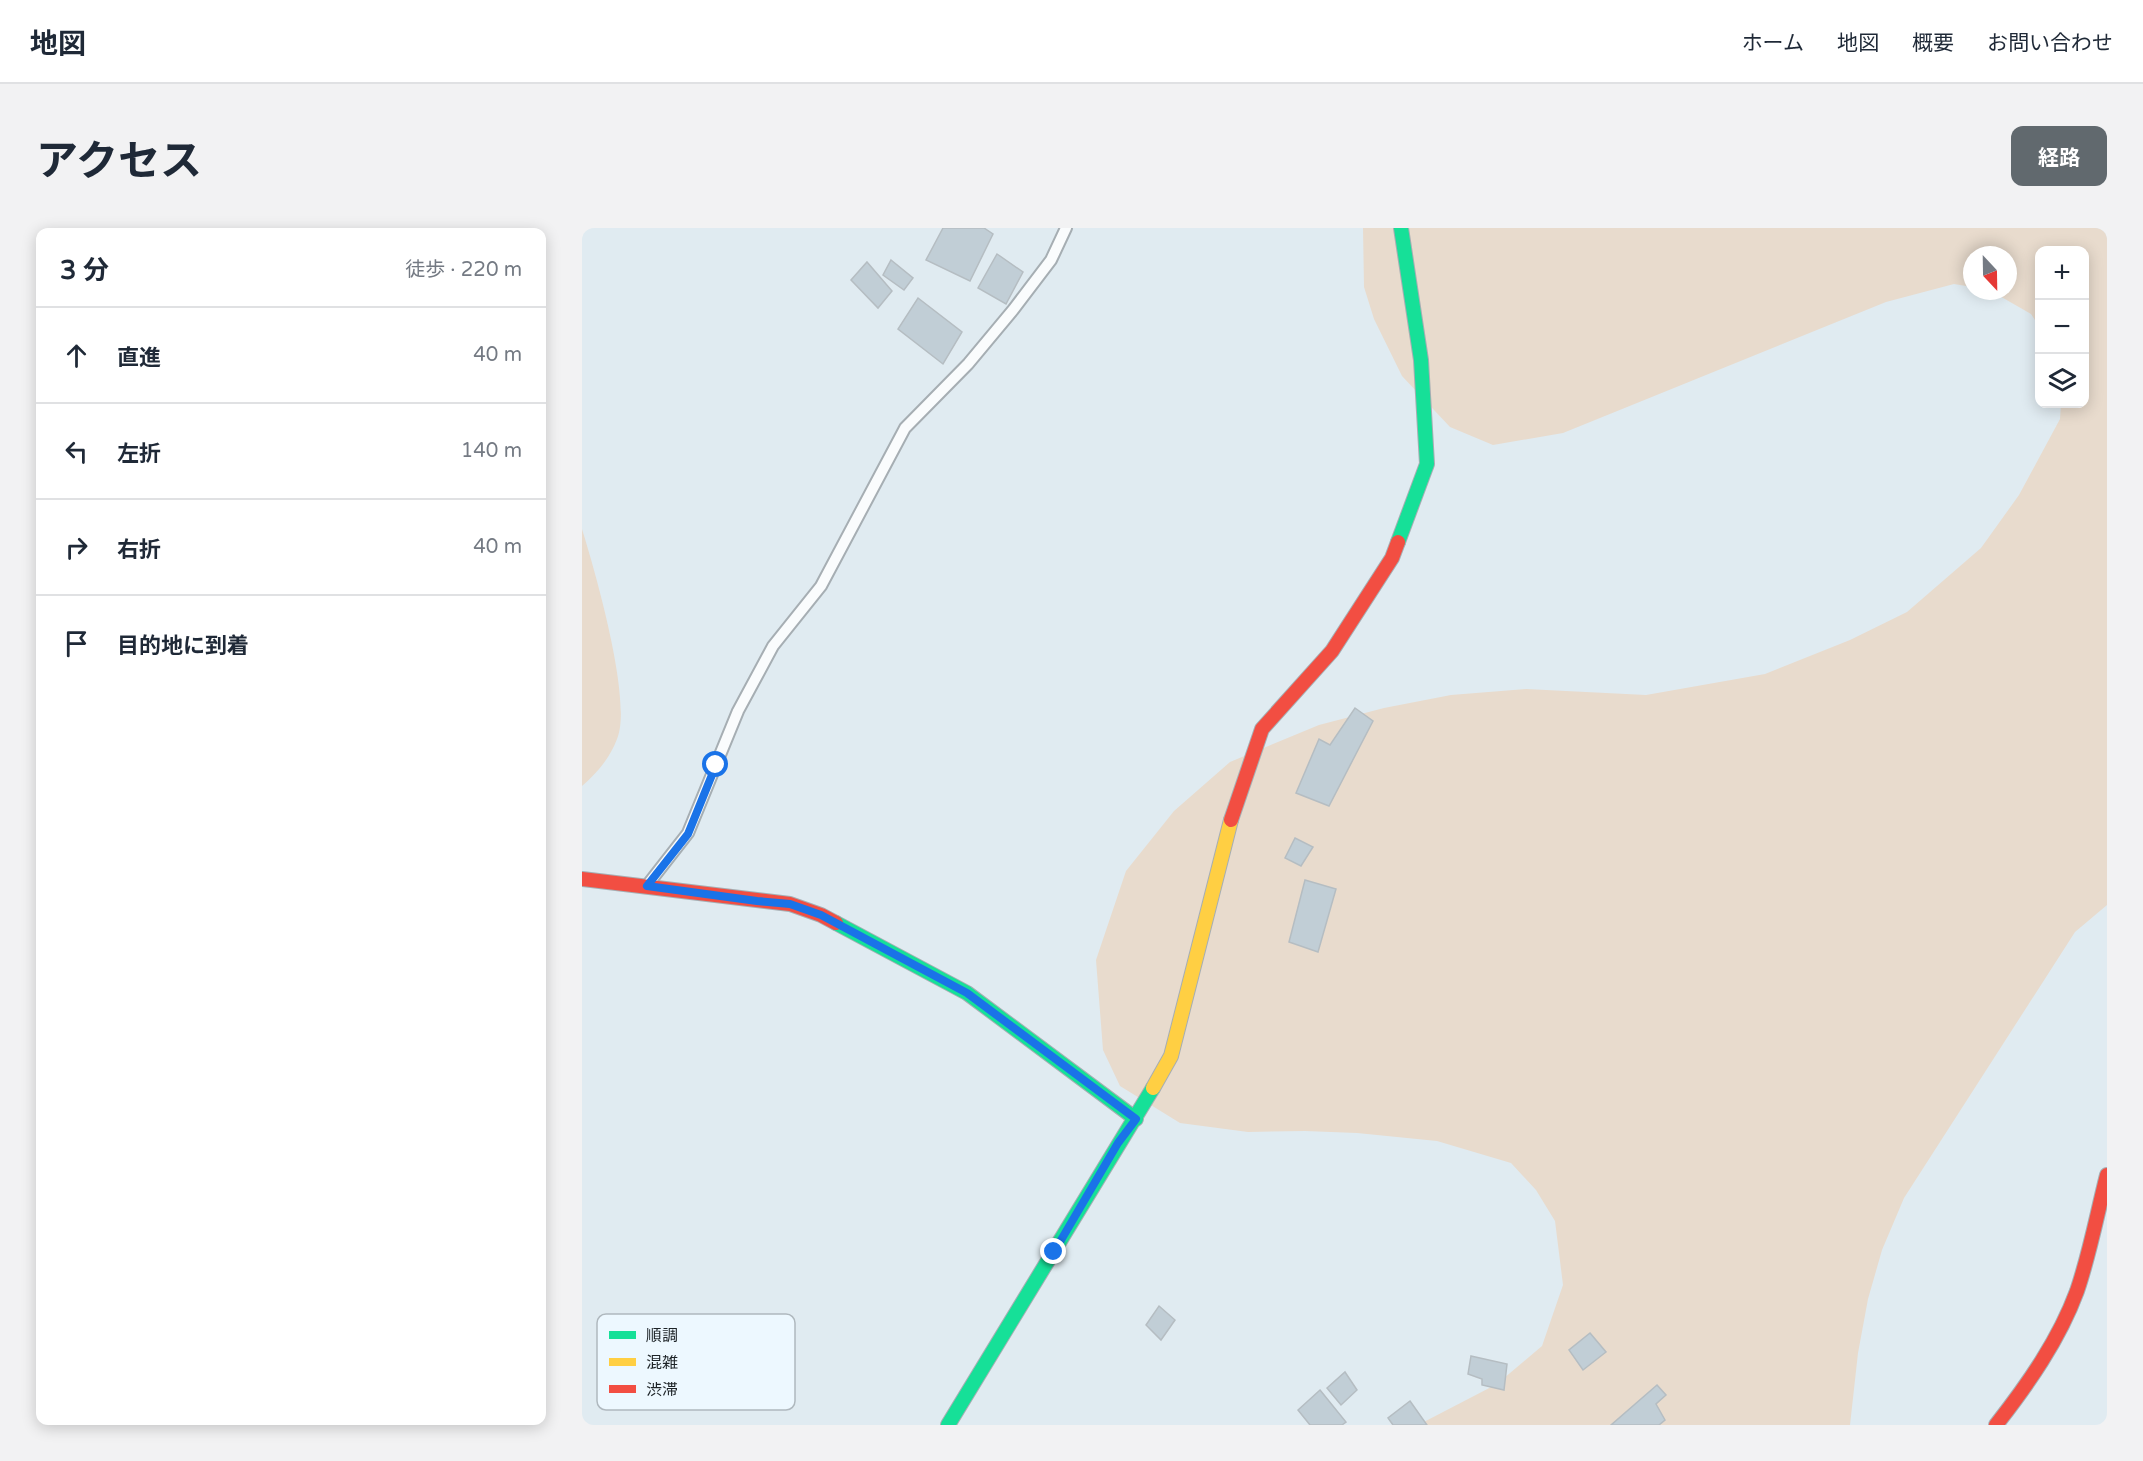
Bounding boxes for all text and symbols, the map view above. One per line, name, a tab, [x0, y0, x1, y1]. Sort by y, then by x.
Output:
text: 地図	[30, 27, 86, 61]
text: ホーム	[1742, 31, 1804, 56]
text: 地図	[1837, 31, 1879, 56]
text: 概要	[1912, 31, 1954, 56]
text: お問い合わせ	[1987, 31, 2113, 56]
button: 経路	[2011, 126, 2107, 186]
text: アクセス	[36, 136, 202, 187]
north arrow	[1963, 246, 2017, 300]
map controls	[2035, 246, 2089, 408]
button: +	[2035, 246, 2089, 300]
text: 3 分	[60, 255, 109, 286]
text: 徒歩 · 220 m	[405, 258, 522, 282]
button: −	[2035, 300, 2089, 354]
icon: ahead	[60, 339, 93, 372]
text: 40 m	[473, 343, 522, 367]
text: 直進	[117, 345, 161, 371]
button: layers	[2035, 354, 2089, 408]
icon: left	[60, 435, 93, 468]
text: 140 m	[461, 439, 522, 463]
text: 左折	[117, 441, 161, 467]
icon: right	[60, 531, 93, 564]
text: 40 m	[473, 535, 522, 559]
text: 右折	[117, 537, 161, 563]
icon: arrive	[60, 627, 93, 660]
text: 目的地に到着	[117, 633, 249, 659]
route start	[702, 751, 728, 777]
route end	[1040, 1238, 1066, 1264]
legend	[597, 1314, 795, 1410]
text: 順調	[646, 1326, 678, 1346]
text: 混雑	[646, 1353, 678, 1373]
text: 渋滞	[646, 1380, 678, 1400]

